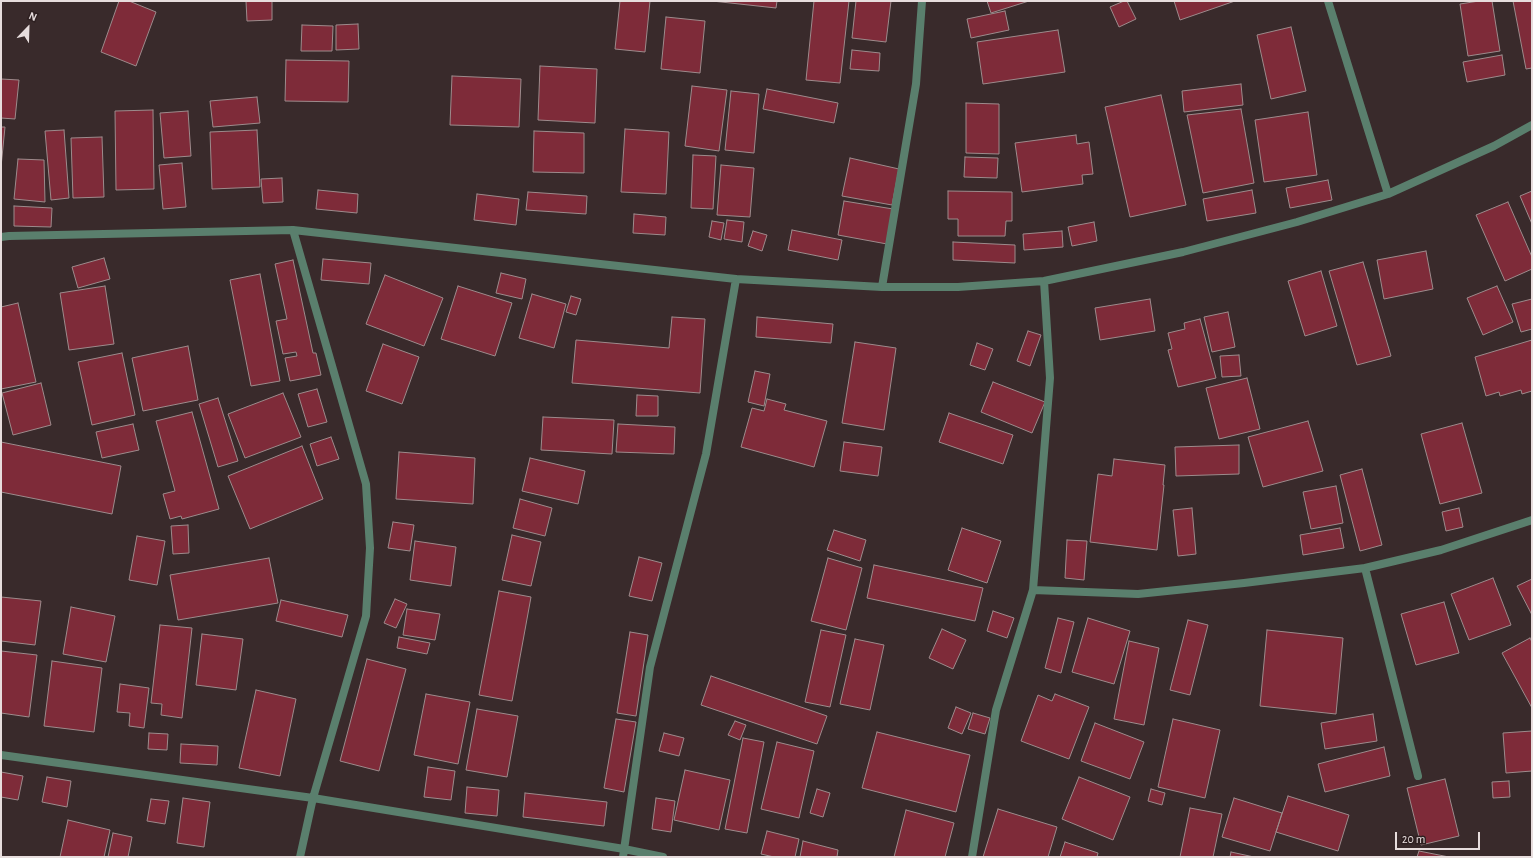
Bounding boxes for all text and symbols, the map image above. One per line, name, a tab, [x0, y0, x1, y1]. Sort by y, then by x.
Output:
north arrow	[8, 8, 48, 48]
text: N	[27, 10, 39, 23]
scale bar	[1397, 824, 1482, 850]
text: 20 m	[1402, 833, 1425, 845]

